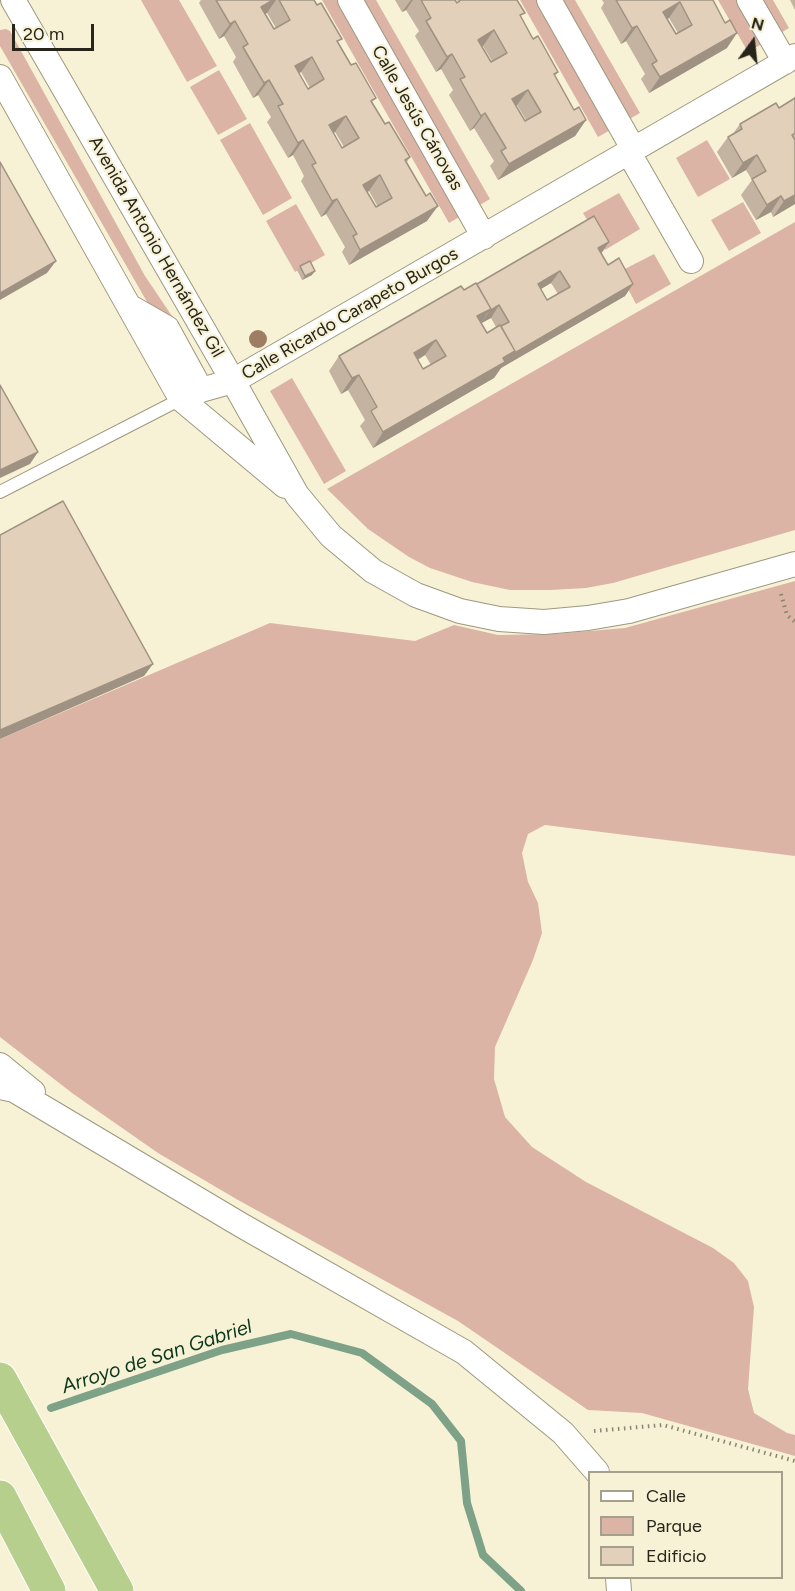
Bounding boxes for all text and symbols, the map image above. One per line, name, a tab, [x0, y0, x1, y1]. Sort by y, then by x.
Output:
scale bar	[15, 12, 98, 50]
north arrow	[723, 12, 783, 72]
text: N	[749, 13, 766, 35]
text: 20 m	[23, 23, 64, 45]
street label: Calle Jesús Cánovas	[367, 42, 467, 194]
street label: Avenida Antonio Hernández Gil	[84, 132, 228, 362]
street label: Calle Ricardo Carapeto Burgos	[238, 243, 462, 385]
water label: Arroyo de San Gabriel	[59, 1315, 255, 1399]
legend	[588, 1471, 783, 1579]
text: Calle	[646, 1485, 686, 1507]
text: Parque	[646, 1515, 702, 1537]
text: Edificio	[646, 1545, 707, 1567]

